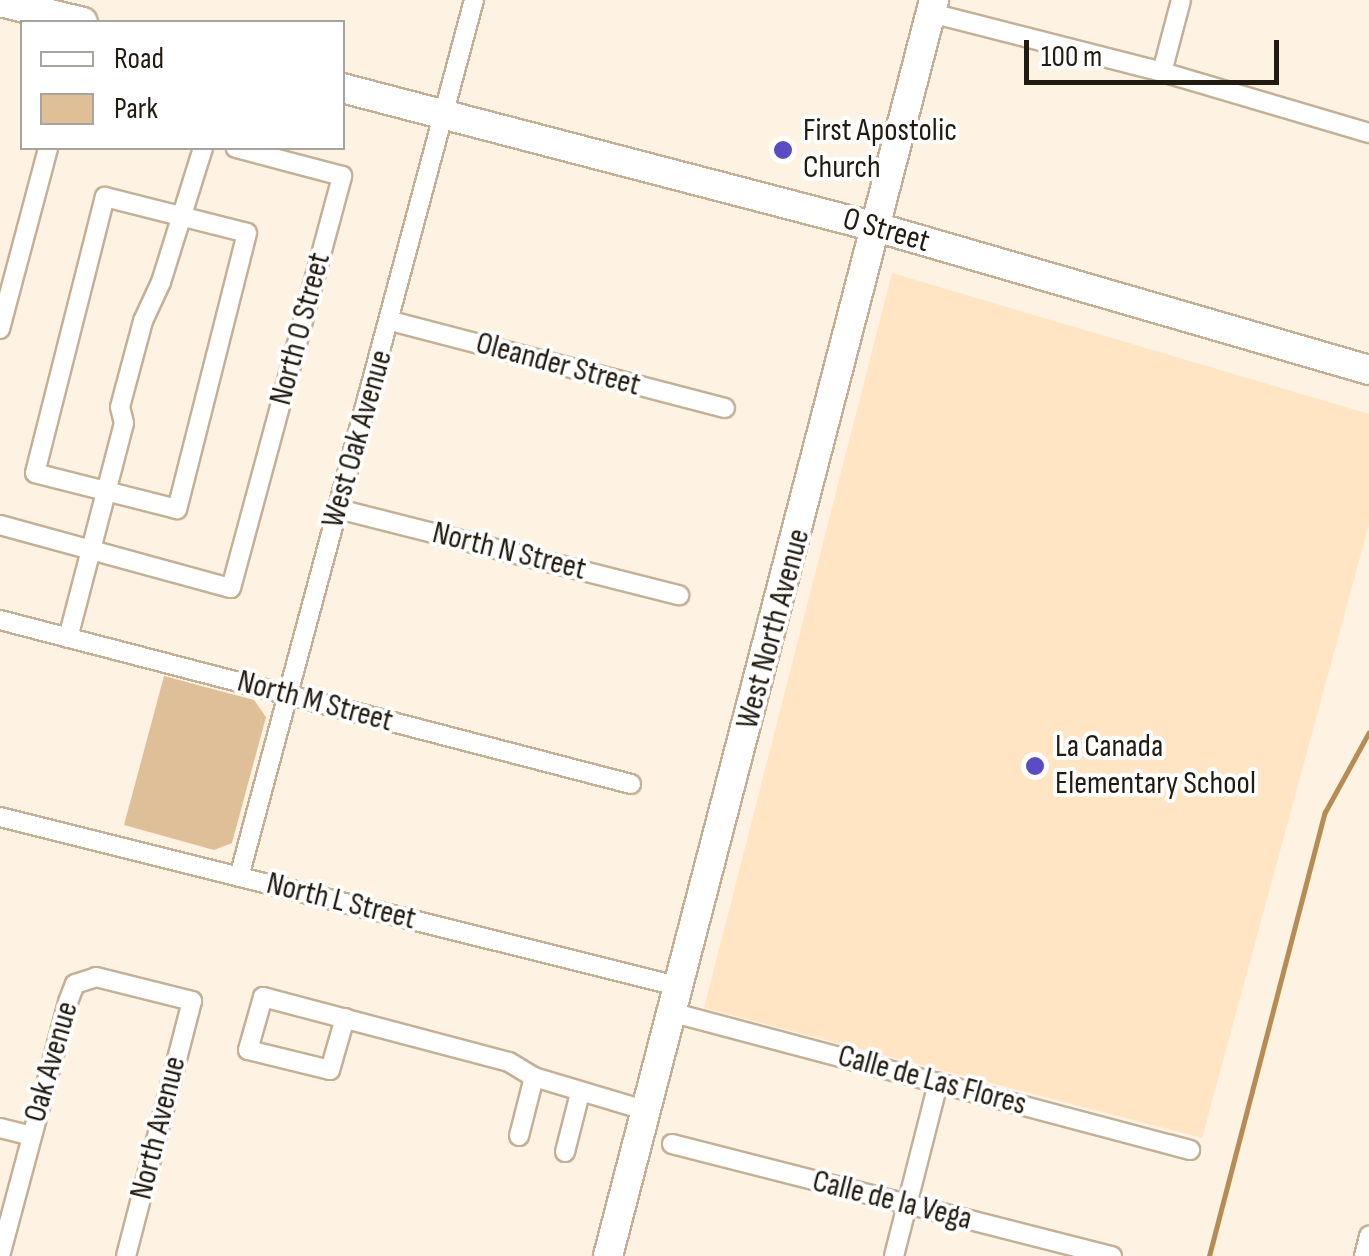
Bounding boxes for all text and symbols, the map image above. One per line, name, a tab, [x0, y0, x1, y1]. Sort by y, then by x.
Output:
legend	[20, 20, 345, 150]
scale bar	[1029, 20, 1284, 82]
text: 100 m	[1041, 39, 1102, 75]
text: Road	[114, 41, 164, 77]
text: Park	[114, 91, 158, 127]
place label: First Apostolic Church	[803, 113, 957, 188]
marker: First Apostolic Church	[772, 139, 794, 161]
street label: O Street	[838, 200, 934, 262]
street label: North O Street	[262, 249, 340, 409]
street label: Oleander Street	[472, 325, 644, 405]
street label: West Oak Avenue	[314, 346, 402, 532]
street label: North N Street	[428, 514, 590, 590]
street label: West North Avenue	[729, 525, 819, 733]
street label: North M Street	[233, 663, 397, 741]
place label: La Canada Elementary School	[1055, 729, 1256, 804]
marker: La Canada Elementary School	[1024, 755, 1046, 777]
street label: North L Street	[263, 865, 419, 939]
street label: Oak Avenue	[17, 997, 87, 1127]
street label: Calle de Las Flores	[834, 1037, 1030, 1125]
street label: North Avenue	[123, 1053, 195, 1203]
street label: Calle de la Vega	[808, 1163, 976, 1239]

